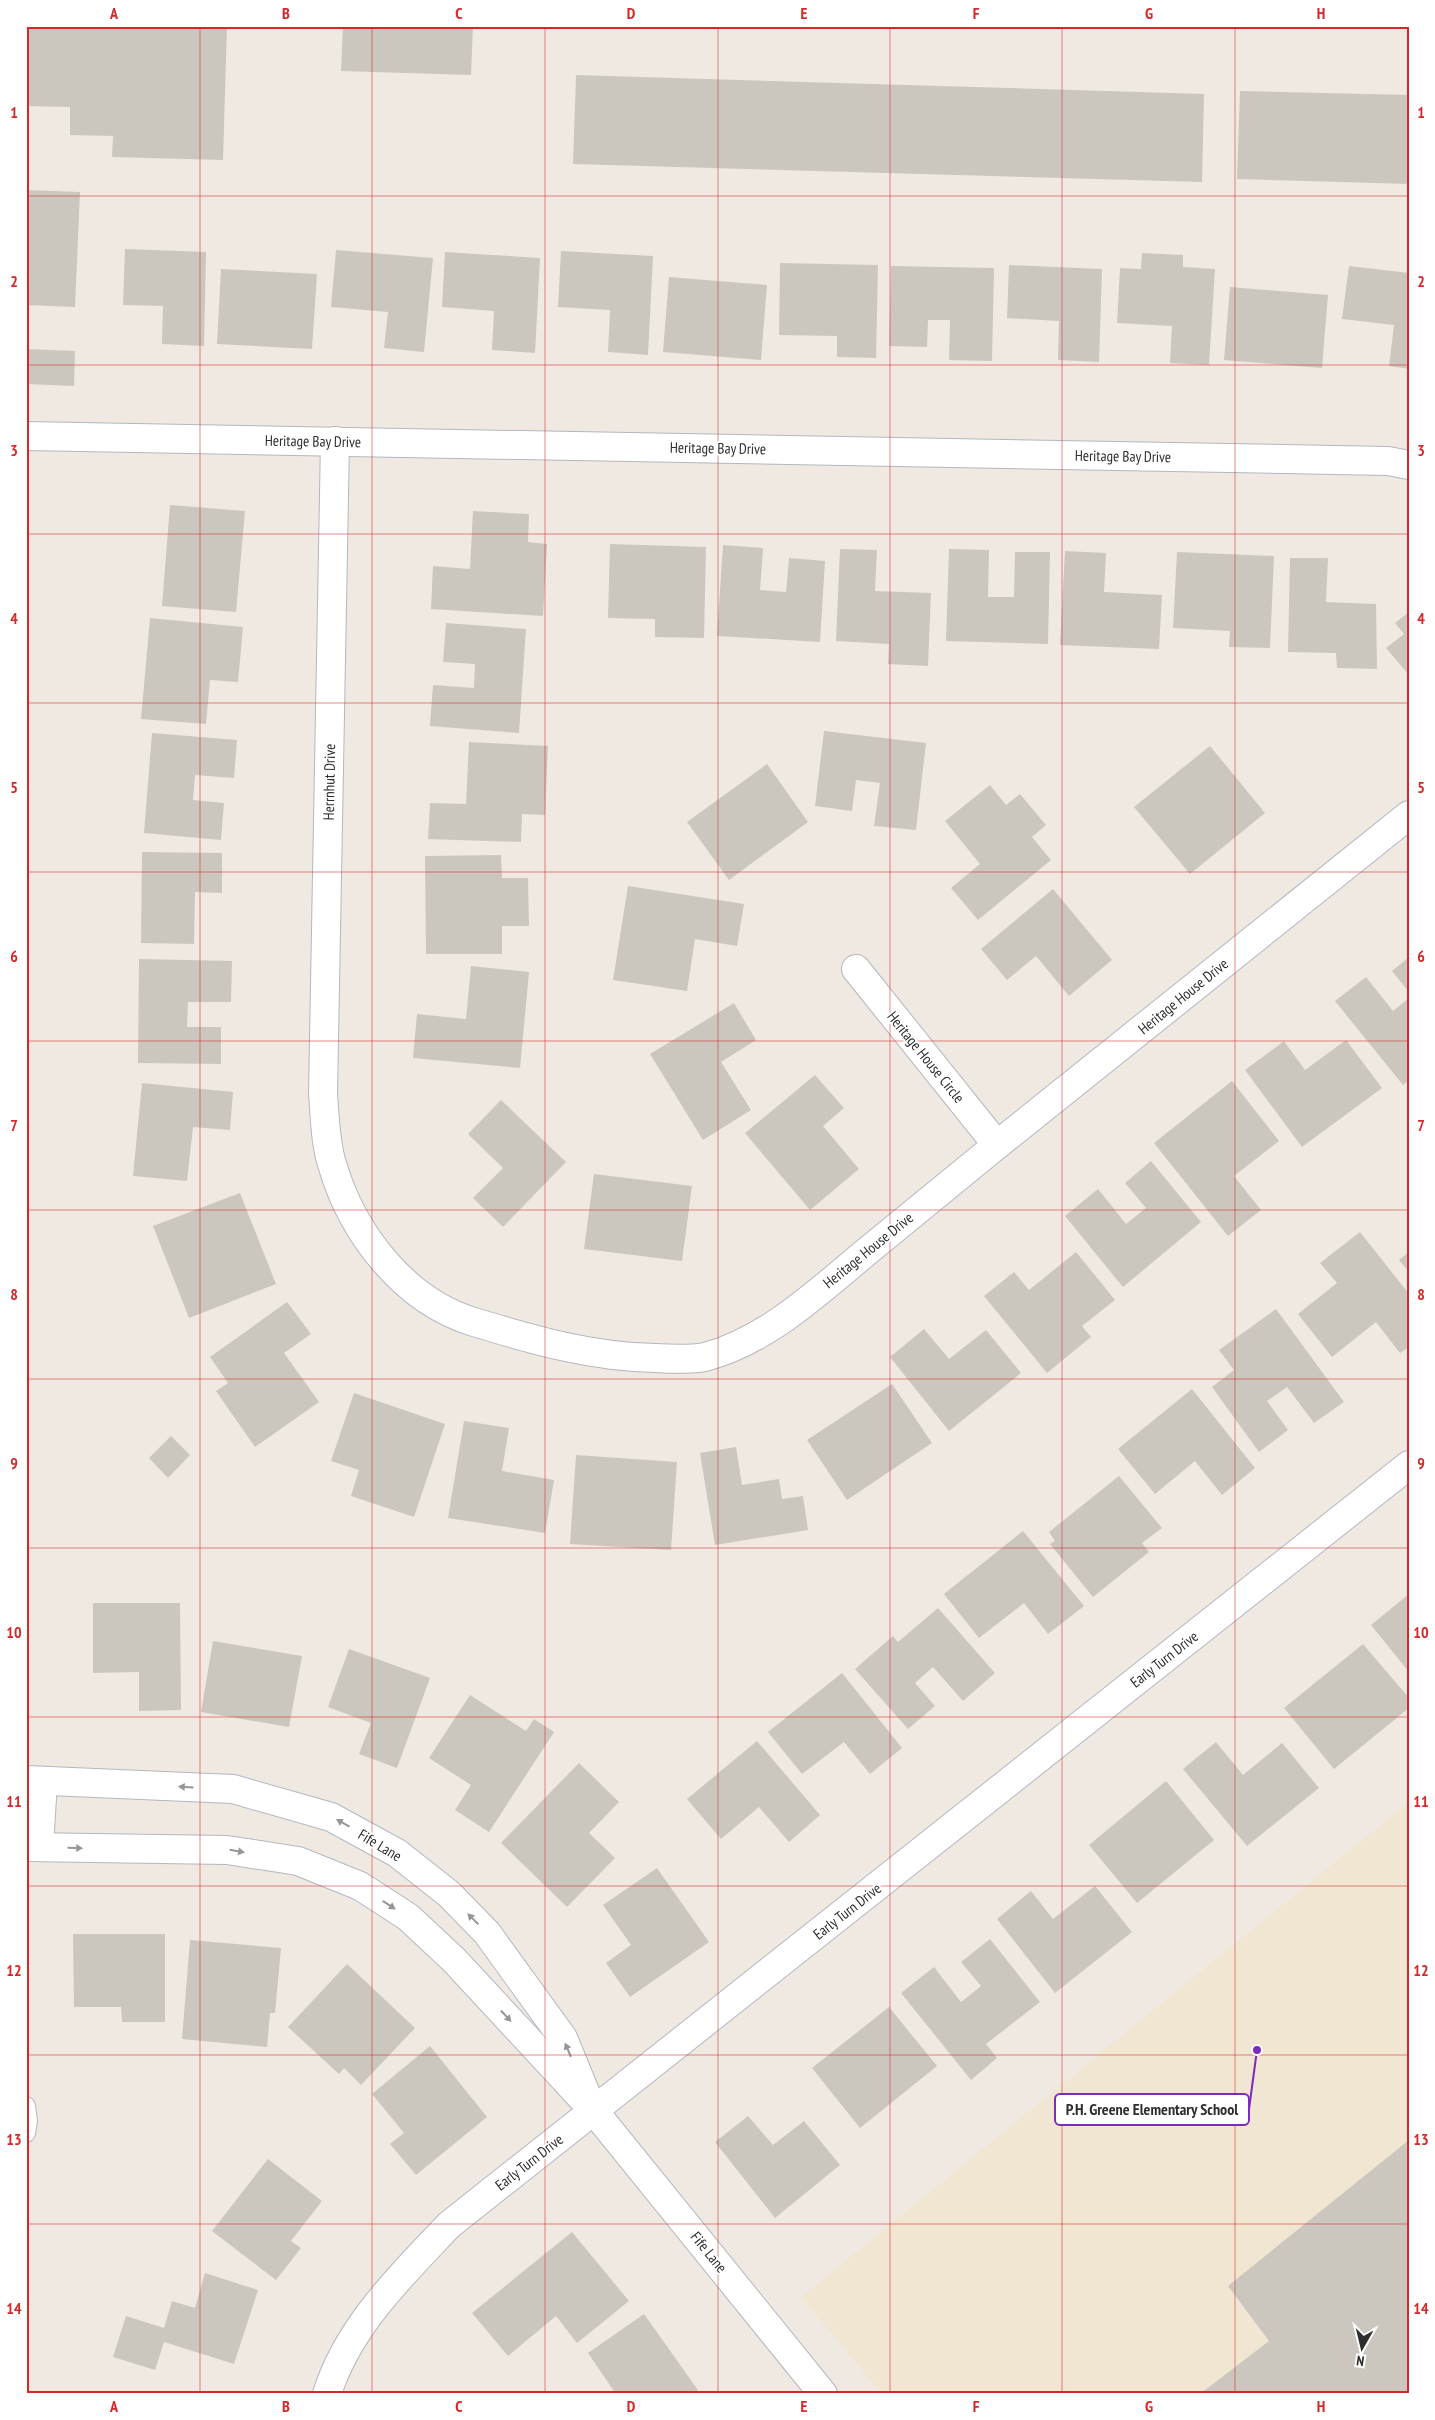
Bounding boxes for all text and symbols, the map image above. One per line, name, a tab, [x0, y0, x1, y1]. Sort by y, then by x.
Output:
text: A	[109, 3, 119, 23]
text: B	[282, 3, 290, 23]
text: C	[455, 3, 463, 23]
text: D	[627, 3, 636, 23]
text: E	[801, 3, 808, 23]
text: F	[973, 3, 980, 23]
text: G	[1145, 3, 1153, 23]
text: H	[1317, 3, 1325, 23]
text: 1	[10, 102, 18, 122]
text: 1	[1417, 102, 1425, 122]
text: 2	[10, 271, 18, 291]
text: 2	[1417, 271, 1425, 291]
street label: Heritage Bay Drive	[265, 431, 361, 451]
street label: Heritage Bay Drive	[670, 438, 766, 458]
text: 3	[10, 440, 18, 460]
text: 3	[1417, 440, 1425, 460]
street label: Heritage Bay Drive	[1075, 446, 1171, 466]
text: 4	[10, 608, 18, 628]
text: 4	[1417, 608, 1425, 628]
street label: Herrnhut Drive	[319, 743, 339, 821]
text: 5	[10, 777, 18, 797]
text: 5	[1417, 777, 1425, 797]
text: 6	[10, 946, 18, 966]
text: 6	[1417, 946, 1425, 966]
street label: Heritage House Drive	[1134, 954, 1232, 1038]
street label: Heritage House Circle	[883, 1007, 969, 1107]
text: 7	[10, 1115, 18, 1135]
text: 7	[1417, 1115, 1425, 1135]
street label: Heritage House Drive	[819, 1208, 917, 1292]
text: 8	[10, 1284, 18, 1304]
text: 8	[1417, 1284, 1425, 1304]
text: 9	[10, 1453, 18, 1473]
text: 9	[1417, 1453, 1425, 1473]
text: 10	[6, 1622, 22, 1642]
text: 10	[1413, 1622, 1429, 1642]
street label: Early Turn Drive	[1126, 1627, 1202, 1691]
one-way arrow	[178, 1783, 194, 1791]
text: 11	[6, 1791, 22, 1811]
text: 11	[1413, 1791, 1429, 1811]
one-way arrow	[336, 1819, 350, 1827]
street label: Fife Lane	[355, 1825, 405, 1865]
one-way arrow	[67, 1844, 83, 1852]
one-way arrow	[230, 1848, 246, 1856]
street label: Early Turn Drive	[809, 1879, 885, 1943]
one-way arrow	[382, 1900, 395, 1910]
one-way arrow	[467, 1913, 479, 1925]
text: 12	[6, 1960, 22, 1980]
text: 12	[1413, 1960, 1429, 1980]
one-way arrow	[500, 2010, 512, 2022]
one-way arrow	[563, 2043, 571, 2057]
callout: P.H. Greene Elementary School	[1055, 2094, 1249, 2125]
text: P.H. Greene Elementary School	[1066, 2099, 1238, 2119]
text: 13	[6, 2129, 22, 2149]
text: 13	[1413, 2129, 1429, 2149]
street label: Early Turn Drive	[491, 2130, 567, 2194]
street label: Fife Lane	[687, 2228, 731, 2276]
text: 14	[6, 2298, 22, 2318]
text: 14	[1413, 2298, 1429, 2318]
north arrow	[1338, 2322, 1388, 2372]
text: N	[1355, 2351, 1365, 2370]
text: A	[109, 2396, 119, 2416]
text: B	[282, 2396, 290, 2416]
text: C	[455, 2396, 463, 2416]
text: D	[627, 2396, 636, 2416]
text: E	[801, 2396, 808, 2416]
text: F	[973, 2396, 980, 2416]
text: G	[1145, 2396, 1153, 2416]
text: H	[1317, 2396, 1325, 2416]

